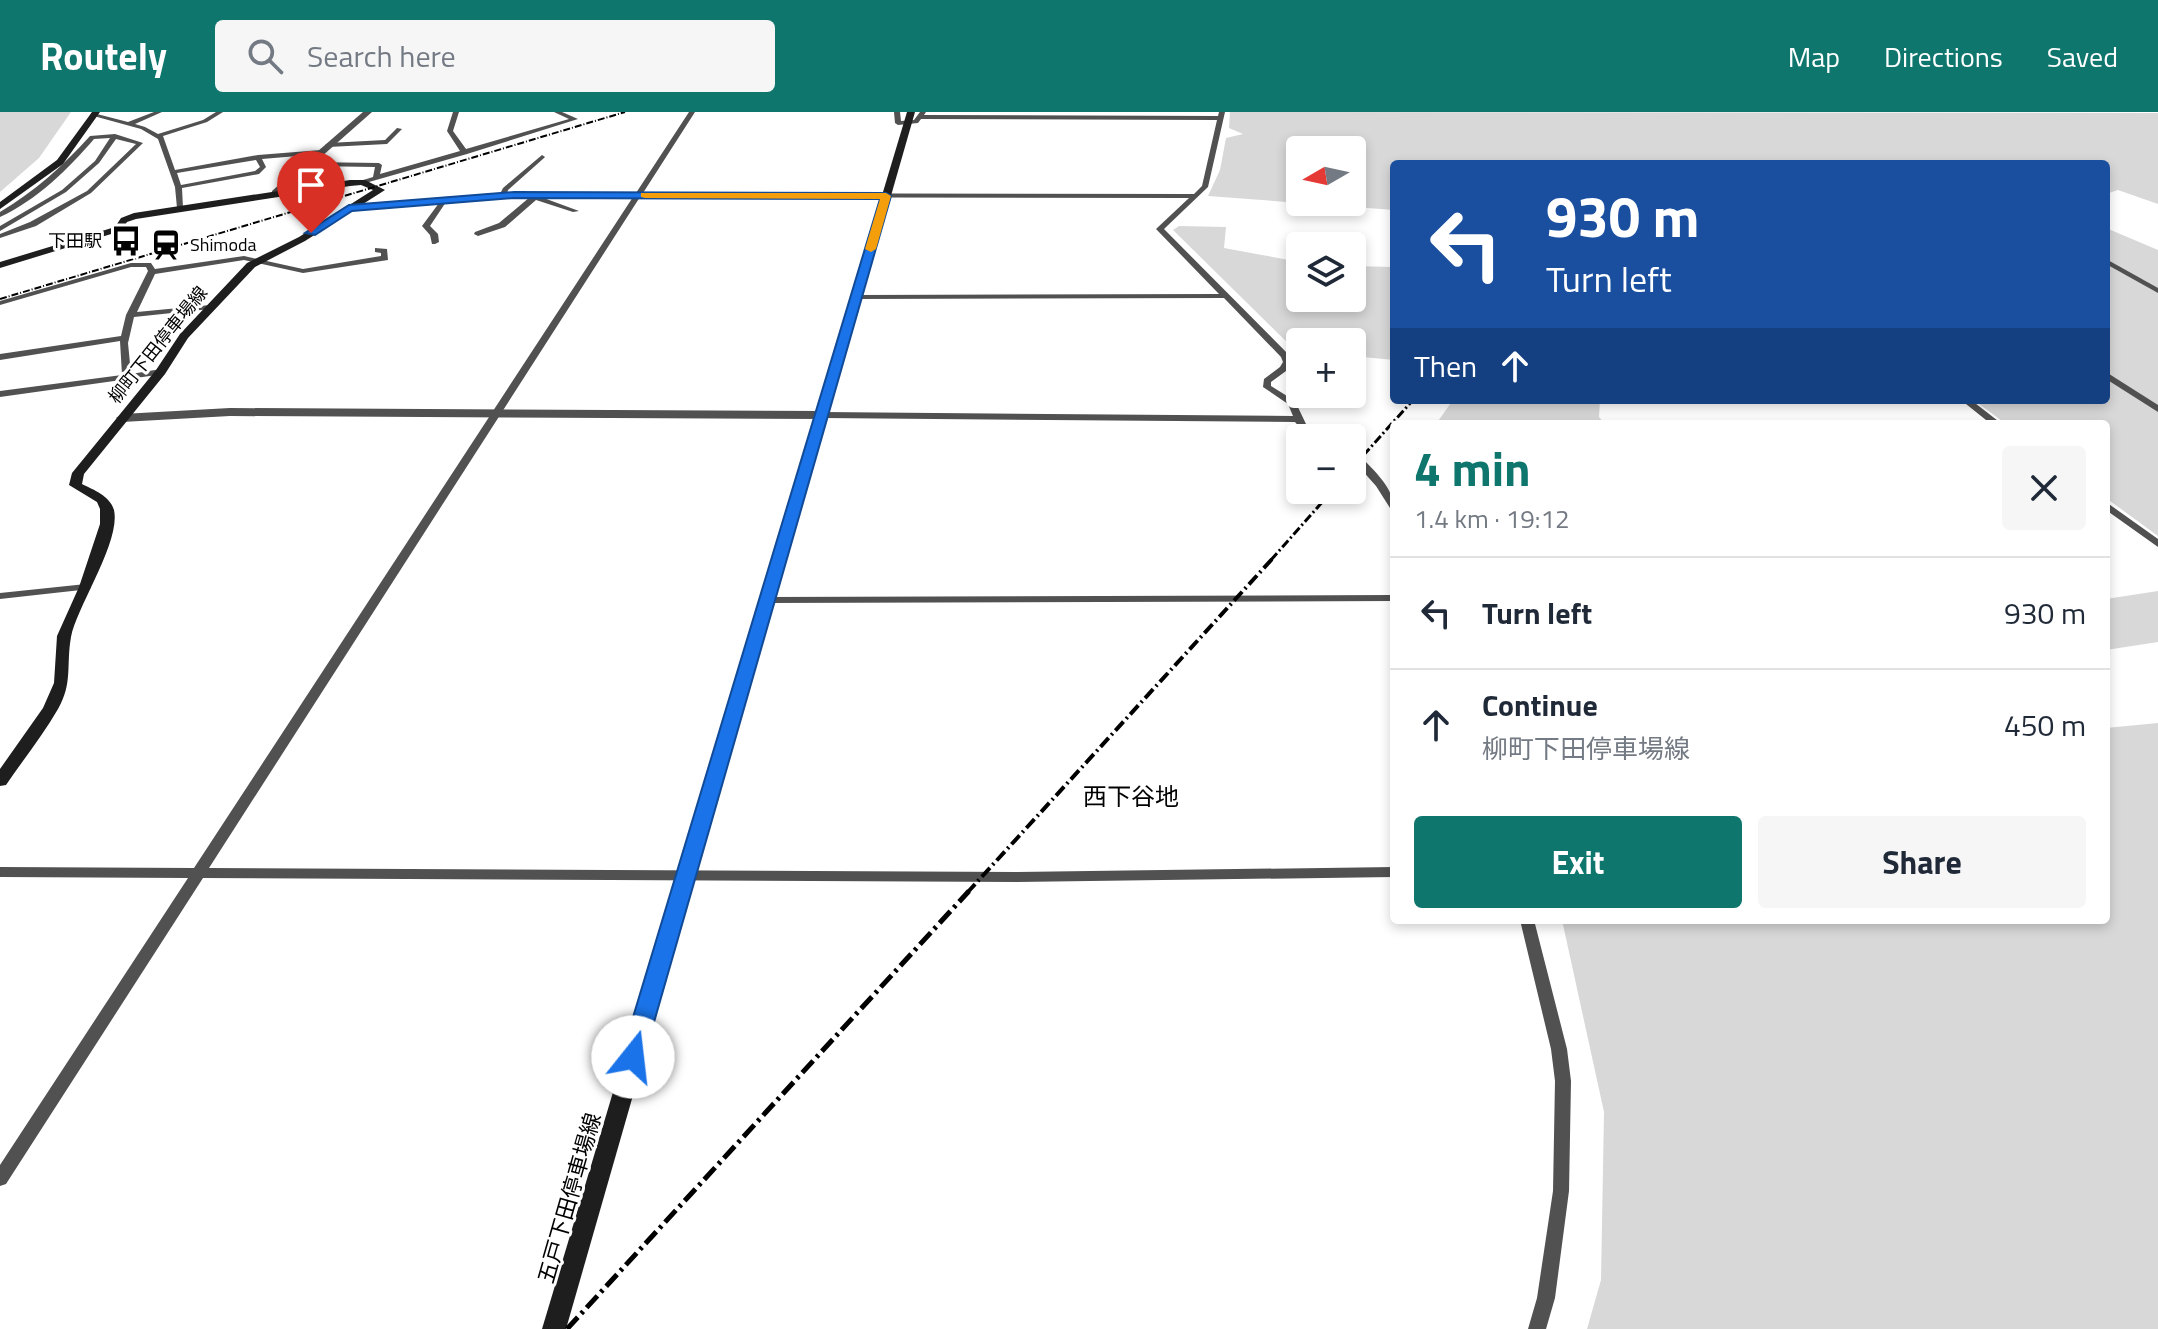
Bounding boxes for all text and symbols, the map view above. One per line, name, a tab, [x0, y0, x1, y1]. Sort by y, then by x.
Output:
search box	[215, 20, 775, 92]
text: Routely	[40, 27, 167, 85]
text: Search here	[307, 33, 456, 79]
icon: search	[243, 34, 287, 78]
text: Map	[1788, 35, 1840, 78]
text: Directions	[1884, 35, 2003, 78]
text: Saved	[2047, 35, 2118, 78]
north arrow	[1286, 136, 1366, 216]
map controls	[1286, 136, 1366, 504]
pin	[277, 151, 345, 233]
icon: arrive	[289, 163, 333, 207]
text: 930 m	[1546, 174, 1699, 259]
icon: left	[1414, 192, 1518, 296]
bus stop icon: 下田駅	[109, 224, 143, 258]
place label: 下田駅	[48, 227, 102, 254]
station icon: Shimoda	[149, 228, 183, 262]
place label: Shimoda	[190, 231, 256, 258]
button: layers	[1286, 232, 1366, 312]
text: Turn left	[1546, 251, 1672, 306]
street label: 柳町下田停車場線	[102, 280, 213, 409]
button: +	[1286, 328, 1366, 408]
text: Then	[1414, 343, 1477, 389]
icon: ahead	[1493, 344, 1537, 388]
button: −	[1286, 424, 1366, 504]
text: 4 min	[1414, 432, 1531, 505]
button: close	[2002, 446, 2086, 530]
text: 1.4 km · 19:12	[1414, 499, 1570, 538]
text: Turn left	[1482, 590, 1592, 636]
text: 930 m	[2004, 590, 2086, 636]
icon: left	[1414, 591, 1458, 635]
text: Continue	[1482, 682, 1598, 728]
text: 450 m	[2004, 702, 2086, 748]
icon: ahead	[1414, 703, 1458, 747]
text: 柳町下田停車場線	[1482, 729, 1690, 768]
district label: 西下谷地	[1083, 778, 1179, 814]
button: Exit	[1414, 816, 1742, 908]
button: Share	[1758, 816, 2086, 908]
position arrow	[591, 1015, 675, 1099]
street label: 五戸下田停車場線	[528, 1109, 610, 1287]

